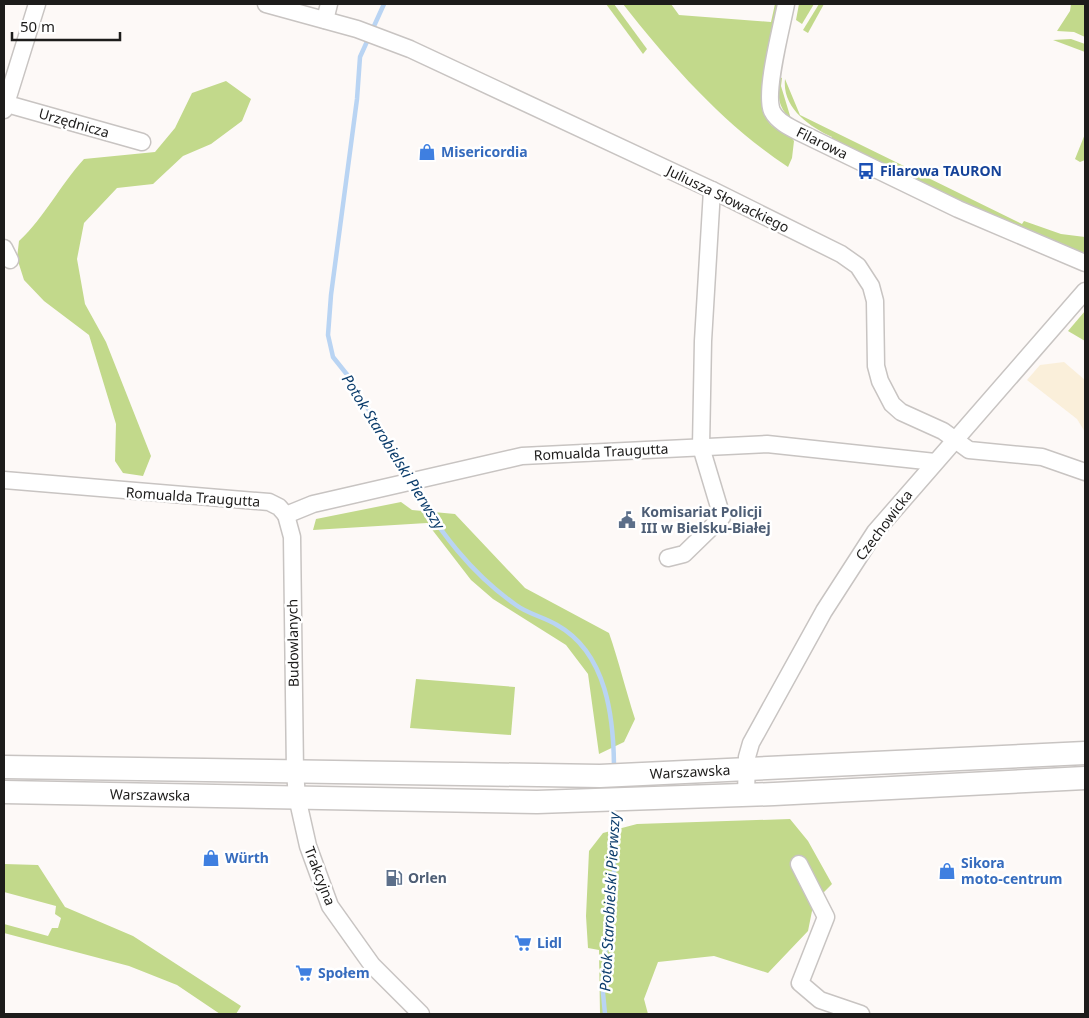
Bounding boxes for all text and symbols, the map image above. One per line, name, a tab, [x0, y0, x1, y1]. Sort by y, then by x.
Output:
scale bar	[12, 10, 120, 42]
text: 50 m	[20, 16, 55, 36]
street label: Urzędnicza	[37, 103, 112, 142]
street label: Filarowa	[793, 122, 851, 163]
shop icon: Misericordia	[417, 142, 437, 162]
place label: Misericordia	[441, 142, 528, 161]
street label: Juliusza Słowackiego	[662, 160, 793, 237]
bus stop icon: Filarowa TAURON	[856, 161, 876, 181]
place label: Filarowa TAURON	[880, 161, 1002, 180]
water label: Potok Starobielski Pierwszy	[338, 370, 450, 534]
street label: Romualda Traugutta	[533, 438, 669, 465]
street label: Romualda Traugutta	[125, 482, 261, 511]
street label: Czechowicka	[851, 486, 916, 564]
place label: Komisariat Policji III w Bielsku-Białej	[641, 502, 771, 537]
public building icon: Komisariat Policji III w Bielsku-Białej	[617, 510, 637, 530]
street label: Budowlanych	[282, 599, 303, 687]
street label: Warszawska	[649, 760, 731, 783]
street label: Warszawska	[110, 784, 190, 805]
water label: Potok Starobielski Pierwszy	[594, 811, 624, 992]
street label: Trakcyjna	[301, 844, 340, 908]
shop icon: Würth	[201, 848, 221, 868]
place label: Würth	[225, 848, 269, 867]
place label: Sikora moto-centrum	[961, 853, 1062, 888]
shop icon: Sikora moto-centrum	[937, 861, 957, 881]
fuel station icon: Orlen	[384, 868, 404, 888]
place label: Orlen	[408, 868, 447, 887]
supermarket icon: Lidl	[513, 933, 533, 953]
place label: Lidl	[537, 933, 562, 952]
supermarket icon: Społem	[294, 963, 314, 983]
place label: Społem	[318, 963, 370, 982]

